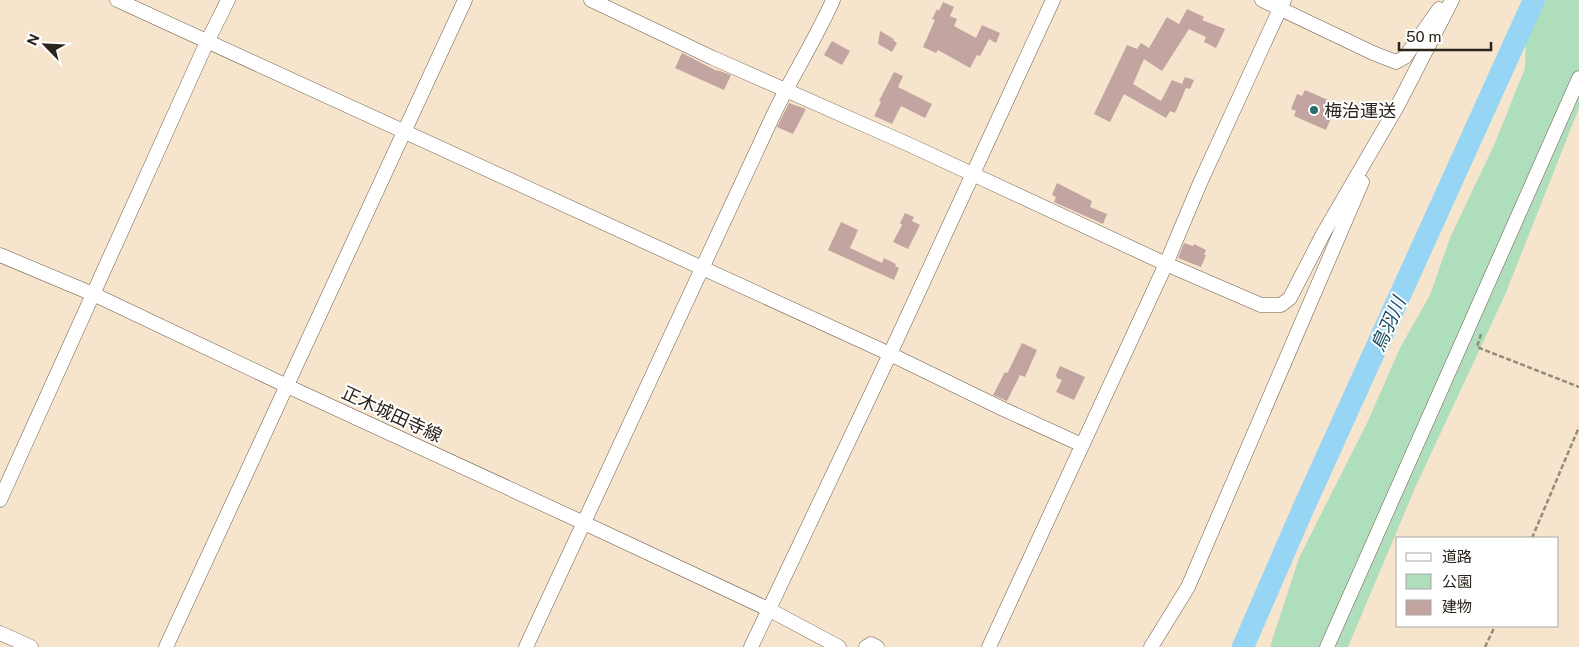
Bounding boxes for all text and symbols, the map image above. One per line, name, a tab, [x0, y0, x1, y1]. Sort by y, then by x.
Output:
north arrow	[20, 20, 70, 70]
scale bar	[1399, 20, 1492, 52]
text: 50 m	[1406, 28, 1441, 45]
text: N	[24, 31, 43, 48]
place label: 梅治運送	[1324, 100, 1396, 121]
marker: 梅治運送	[1308, 104, 1320, 116]
water label: 鳥羽川	[1366, 292, 1410, 355]
street label: 正木城田寺線	[339, 382, 445, 446]
legend	[1396, 537, 1559, 627]
text: 道路	[1442, 548, 1472, 565]
text: 公園	[1442, 573, 1472, 590]
text: 建物	[1442, 598, 1472, 615]

